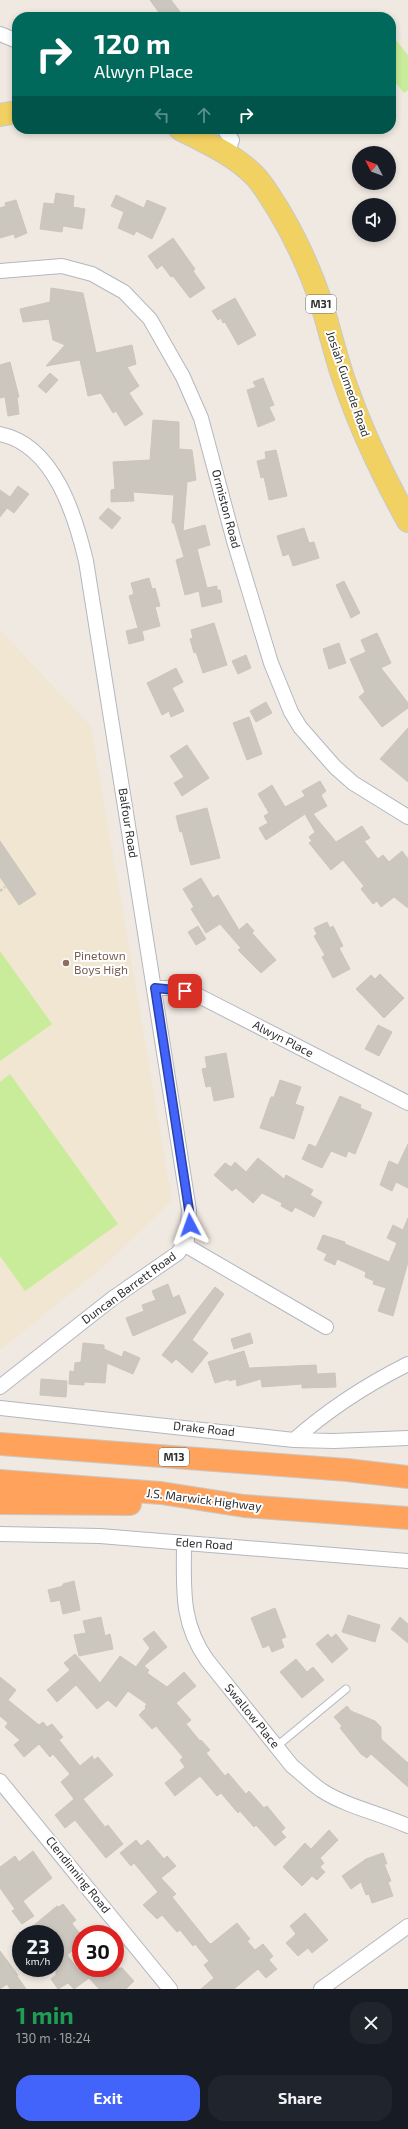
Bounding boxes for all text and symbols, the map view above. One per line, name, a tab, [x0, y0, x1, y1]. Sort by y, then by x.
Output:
text: 120 m	[94, 26, 171, 60]
icon: right	[28, 28, 80, 80]
text: Alwyn Place	[94, 60, 193, 82]
icon: left	[151, 104, 173, 126]
icon: ahead	[193, 104, 215, 126]
icon: right	[235, 104, 257, 126]
north arrow	[352, 146, 396, 190]
map controls	[352, 146, 396, 242]
button: sound	[352, 198, 396, 242]
road number: M31	[306, 295, 336, 313]
street label: Josiah Gumede Road	[324, 329, 374, 439]
street label: Ormiston Road	[210, 468, 244, 550]
street label: Balfour Road	[117, 787, 141, 859]
place label: Pinetown Boys High	[74, 948, 128, 976]
marker: Pinetown Boys High	[61, 958, 71, 968]
pin	[168, 974, 202, 1008]
icon: arrive	[174, 980, 196, 1002]
street label: Alwyn Place	[251, 1017, 316, 1059]
position arrow	[169, 1204, 211, 1246]
street label: Duncan Barrett Road	[78, 1248, 178, 1326]
street label: Drake Road	[173, 1418, 236, 1438]
road number: M13	[159, 1448, 189, 1466]
street label: J.S. Marwick Highway	[146, 1485, 263, 1513]
street label: Eden Road	[175, 1534, 233, 1552]
street label: Swallow Place	[223, 1680, 283, 1750]
street label: Clendinning Road	[44, 1833, 114, 1916]
speed limit sign: 30	[72, 1925, 124, 1977]
text: 23	[27, 1934, 49, 1958]
text: km/h	[26, 1955, 50, 1967]
text: 1 min	[16, 2000, 74, 2029]
button: close	[350, 2002, 392, 2044]
text: 130 m · 18:24	[16, 2030, 91, 2046]
button: Exit	[16, 2075, 200, 2121]
button: Share	[208, 2075, 392, 2121]

